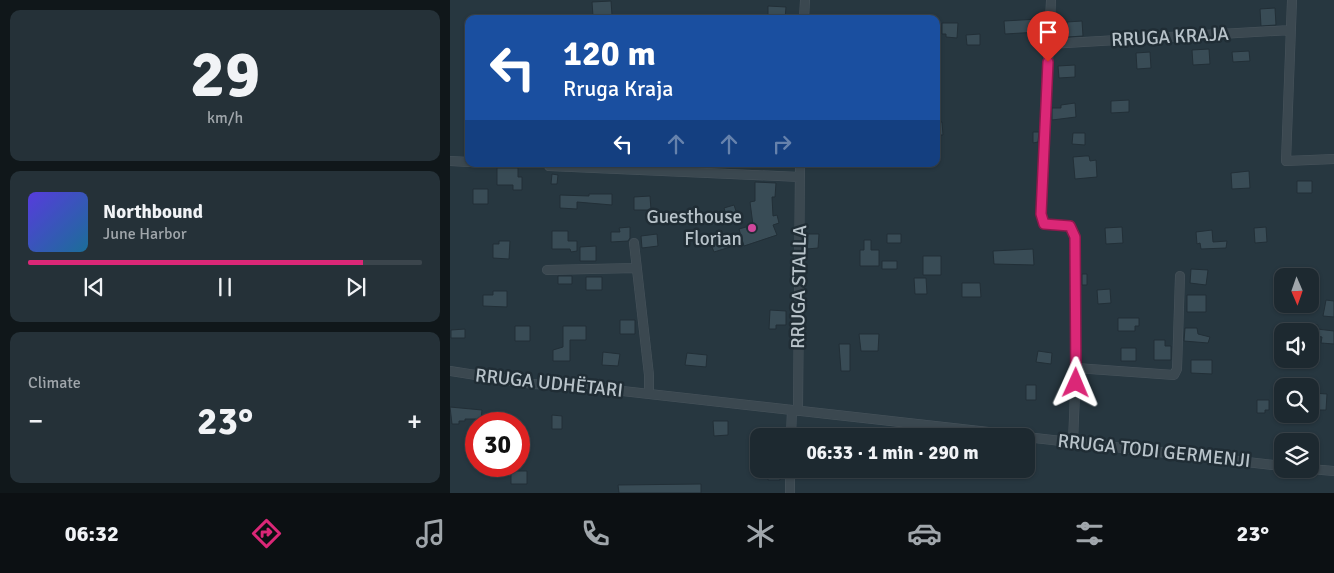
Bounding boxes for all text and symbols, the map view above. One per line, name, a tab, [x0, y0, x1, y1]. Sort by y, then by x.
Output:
pin	[1027, 11, 1069, 62]
icon: arrive	[1034, 18, 1062, 46]
street label: RRUGA KRAJA	[1111, 22, 1230, 52]
text: 120 m	[563, 32, 656, 75]
text: 29	[190, 35, 260, 115]
icon: left	[480, 35, 545, 100]
text: Rruga Kraja	[563, 75, 673, 102]
text: km/h	[207, 108, 243, 128]
icon: left	[609, 130, 637, 158]
icon: ahead	[662, 130, 690, 158]
icon: ahead	[715, 130, 743, 158]
icon: right	[768, 130, 796, 158]
text: Northbound	[103, 200, 203, 224]
place label: Guesthouse Florian	[647, 205, 742, 251]
marker: Guesthouse Florian	[746, 222, 758, 234]
text: June Harbor	[103, 224, 187, 244]
street label: RRUGA STALLA	[786, 224, 812, 349]
north arrow	[1274, 268, 1319, 312]
map controls	[1274, 268, 1319, 478]
icon: previous	[80, 273, 108, 301]
icon: pause	[211, 273, 239, 301]
icon: next	[342, 273, 370, 301]
button: sound	[1274, 323, 1319, 368]
position arrow	[1049, 356, 1101, 408]
street label: RRUGA UDHËTARI	[474, 363, 624, 403]
text: Climate	[28, 373, 81, 393]
button: search	[1274, 378, 1319, 423]
text: 23°	[197, 398, 253, 445]
text: −	[28, 404, 43, 438]
text: +	[407, 404, 422, 438]
speed limit sign: 30	[465, 412, 530, 477]
street label: RRUGA TODI GERMENJI	[1056, 429, 1252, 473]
button: layers	[1274, 433, 1319, 478]
text: 06:33 · 1 min · 290 m	[806, 441, 979, 465]
icon: directions	[249, 516, 284, 551]
icon: music	[413, 516, 448, 551]
icon: phone	[578, 516, 613, 551]
icon: climate	[743, 516, 778, 551]
icon: car	[907, 516, 942, 551]
icon: filters	[1072, 516, 1107, 551]
text: 06:32	[65, 520, 119, 547]
text: 23°	[1237, 520, 1269, 547]

